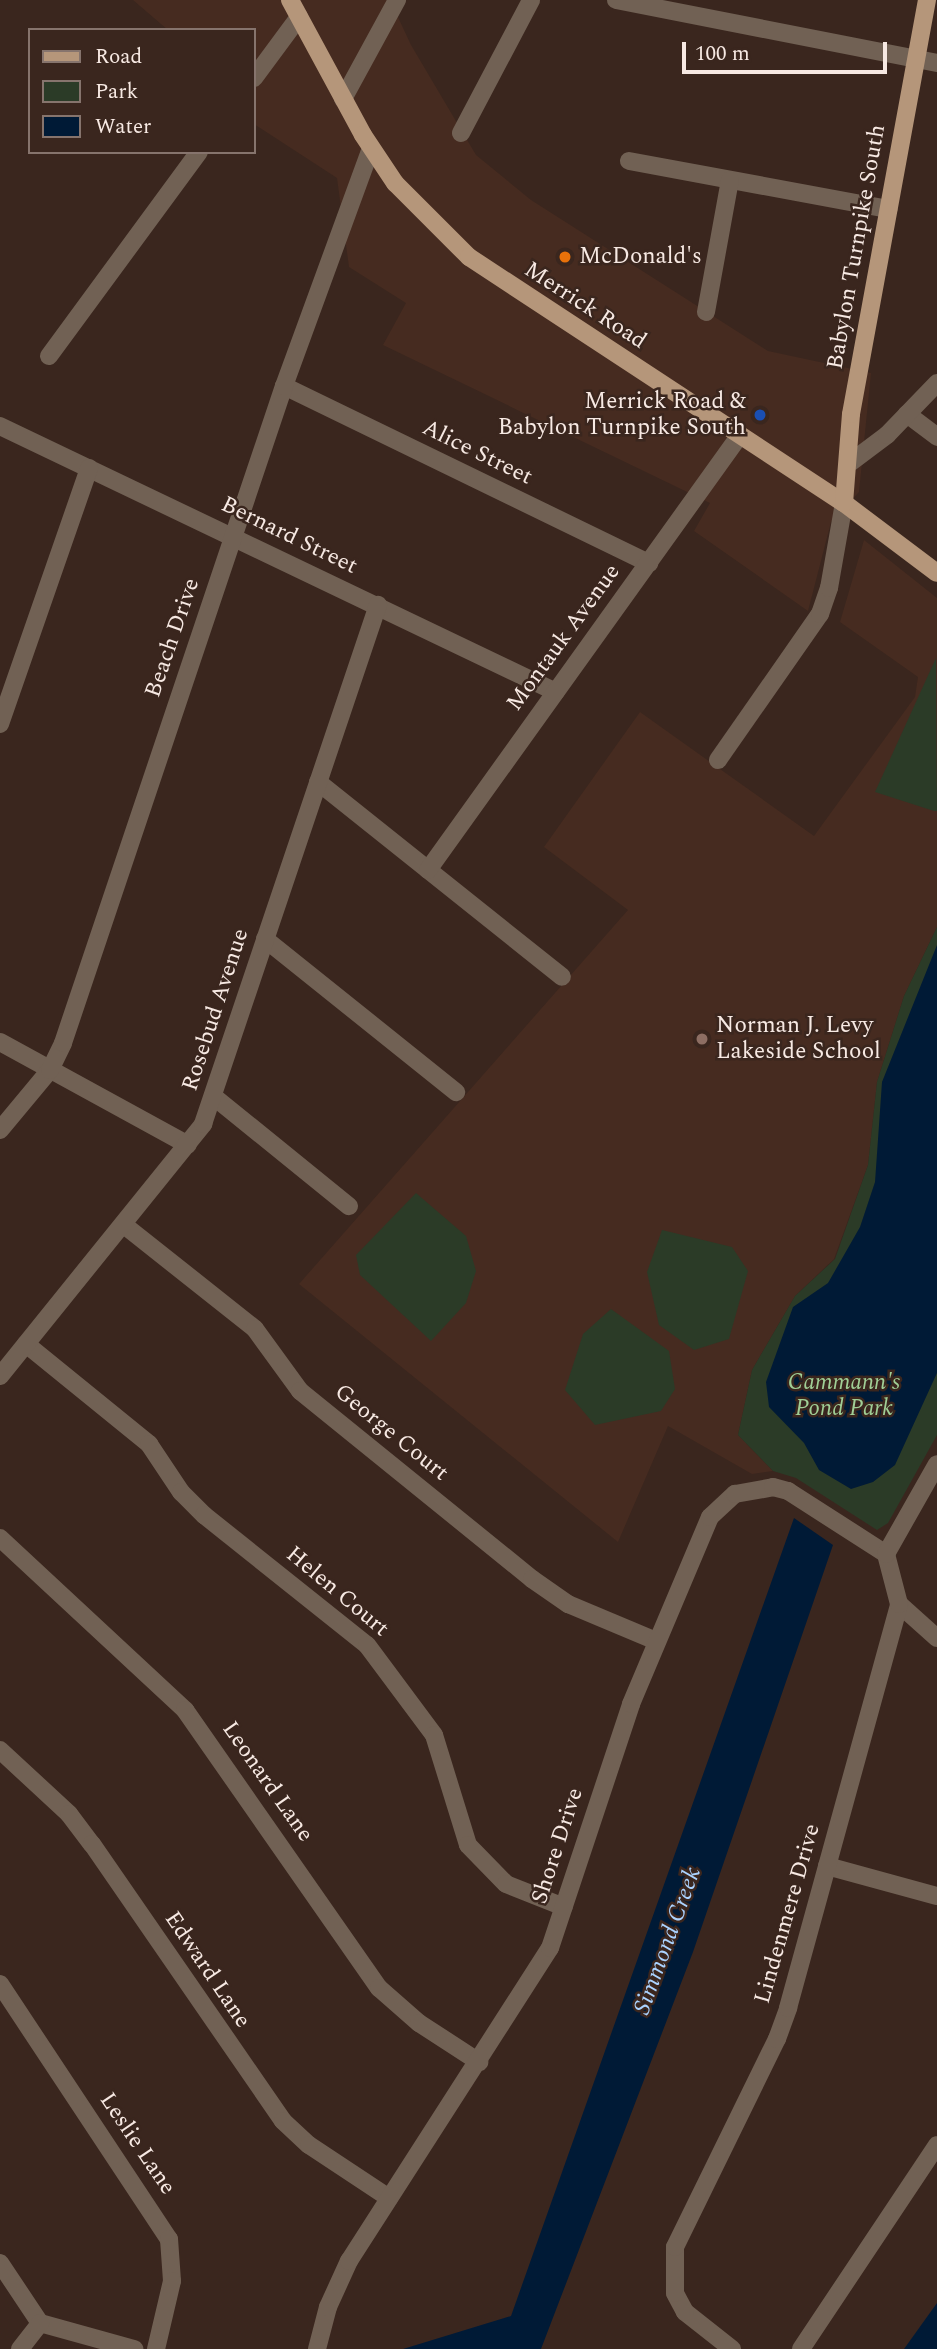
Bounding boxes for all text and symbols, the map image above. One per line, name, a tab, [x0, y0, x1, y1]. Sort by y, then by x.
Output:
legend	[28, 28, 256, 154]
scale bar	[685, 28, 890, 72]
text: 100 m	[695, 38, 750, 70]
text: Road	[95, 41, 142, 73]
text: Park	[95, 76, 138, 108]
text: Water	[95, 111, 151, 143]
street label: Babylon Turnpike South	[822, 122, 892, 372]
place label: McDonald's	[579, 243, 702, 271]
marker: McDonald's	[557, 249, 573, 265]
street label: Merrick Road	[519, 256, 651, 356]
place label: Merrick Road & Babylon Turnpike South	[498, 388, 746, 442]
marker: Merrick Road & Babylon Turnpike South	[752, 407, 768, 423]
street label: Alice Street	[417, 414, 537, 492]
street label: Bernard Street	[216, 491, 362, 581]
street label: Montauk Avenue	[502, 559, 626, 717]
street label: Beach Drive	[140, 575, 206, 701]
street label: Rosebud Avenue	[177, 925, 255, 1095]
place label: Norman J. Levy Lakeside School	[716, 1012, 881, 1066]
marker: Norman J. Levy Lakeside School	[694, 1031, 710, 1047]
park label: Cammann's Pond Park	[788, 1369, 900, 1423]
street label: George Court	[328, 1379, 454, 1487]
street label: Helen Court	[280, 1541, 394, 1643]
street label: Leonard Lane	[215, 1716, 319, 1848]
street label: Shore Drive	[526, 1785, 590, 1907]
street label: Lindenmere Drive	[749, 1821, 827, 2007]
water label: Simmond Creek	[628, 1863, 708, 2019]
street label: Edward Lane	[158, 1907, 256, 2033]
street label: Leslie Lane	[93, 2088, 181, 2200]

